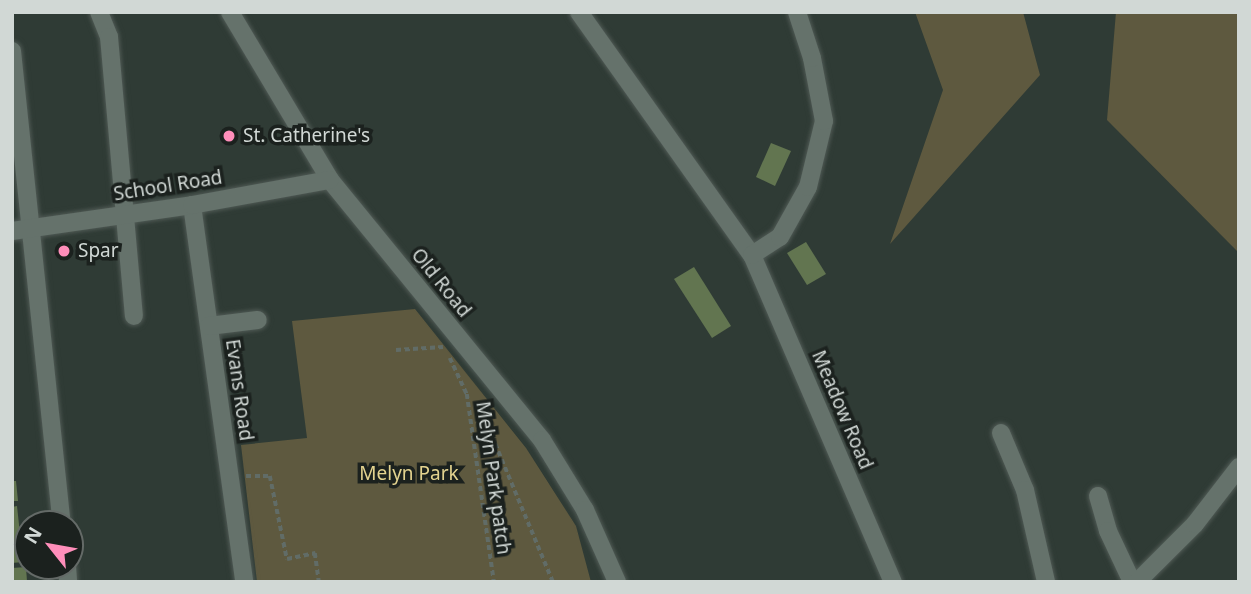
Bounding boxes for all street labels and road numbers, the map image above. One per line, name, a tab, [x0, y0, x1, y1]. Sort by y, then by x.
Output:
street label: School Road	[112, 166, 224, 206]
street label: Old Road	[406, 244, 476, 322]
street label: Evans Road	[221, 338, 257, 442]
street label: Meadow Road	[807, 347, 877, 473]
street label: Melyn Park patch	[471, 400, 515, 556]

